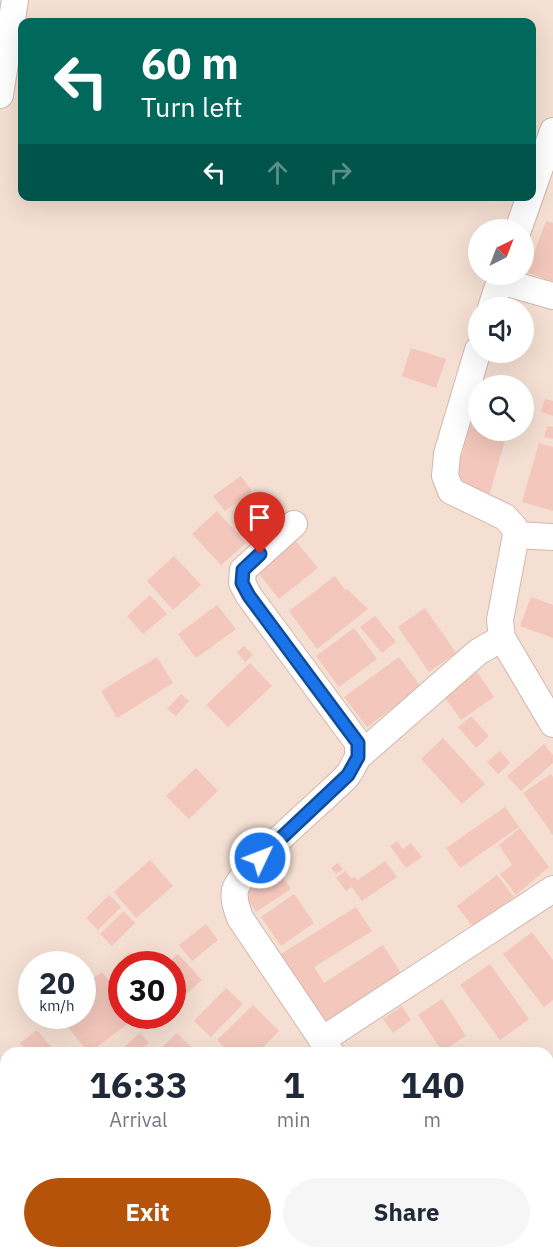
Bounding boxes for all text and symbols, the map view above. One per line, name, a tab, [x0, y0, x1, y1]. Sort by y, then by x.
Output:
text: 60 m	[141, 36, 239, 91]
icon: left	[42, 42, 120, 120]
text: Turn left	[141, 89, 242, 124]
icon: left	[198, 156, 231, 189]
icon: ahead	[261, 156, 294, 189]
icon: right	[324, 156, 357, 189]
north arrow	[468, 219, 534, 285]
map controls	[468, 219, 534, 441]
button: sound	[468, 297, 534, 363]
button: search	[468, 375, 534, 441]
pin	[234, 492, 285, 554]
icon: arrive	[243, 501, 276, 534]
position arrow	[228, 826, 292, 890]
speed limit sign: 30	[108, 951, 186, 1029]
text: 20	[39, 963, 75, 1002]
text: km/h	[39, 996, 75, 1015]
text: 16:33	[89, 1061, 188, 1108]
text: 1	[283, 1061, 305, 1108]
text: 140	[400, 1061, 465, 1108]
text: Arrival	[109, 1106, 168, 1133]
text: min	[277, 1106, 311, 1133]
text: m	[424, 1106, 441, 1133]
button: Exit	[24, 1178, 271, 1247]
button: Share	[283, 1178, 530, 1247]

